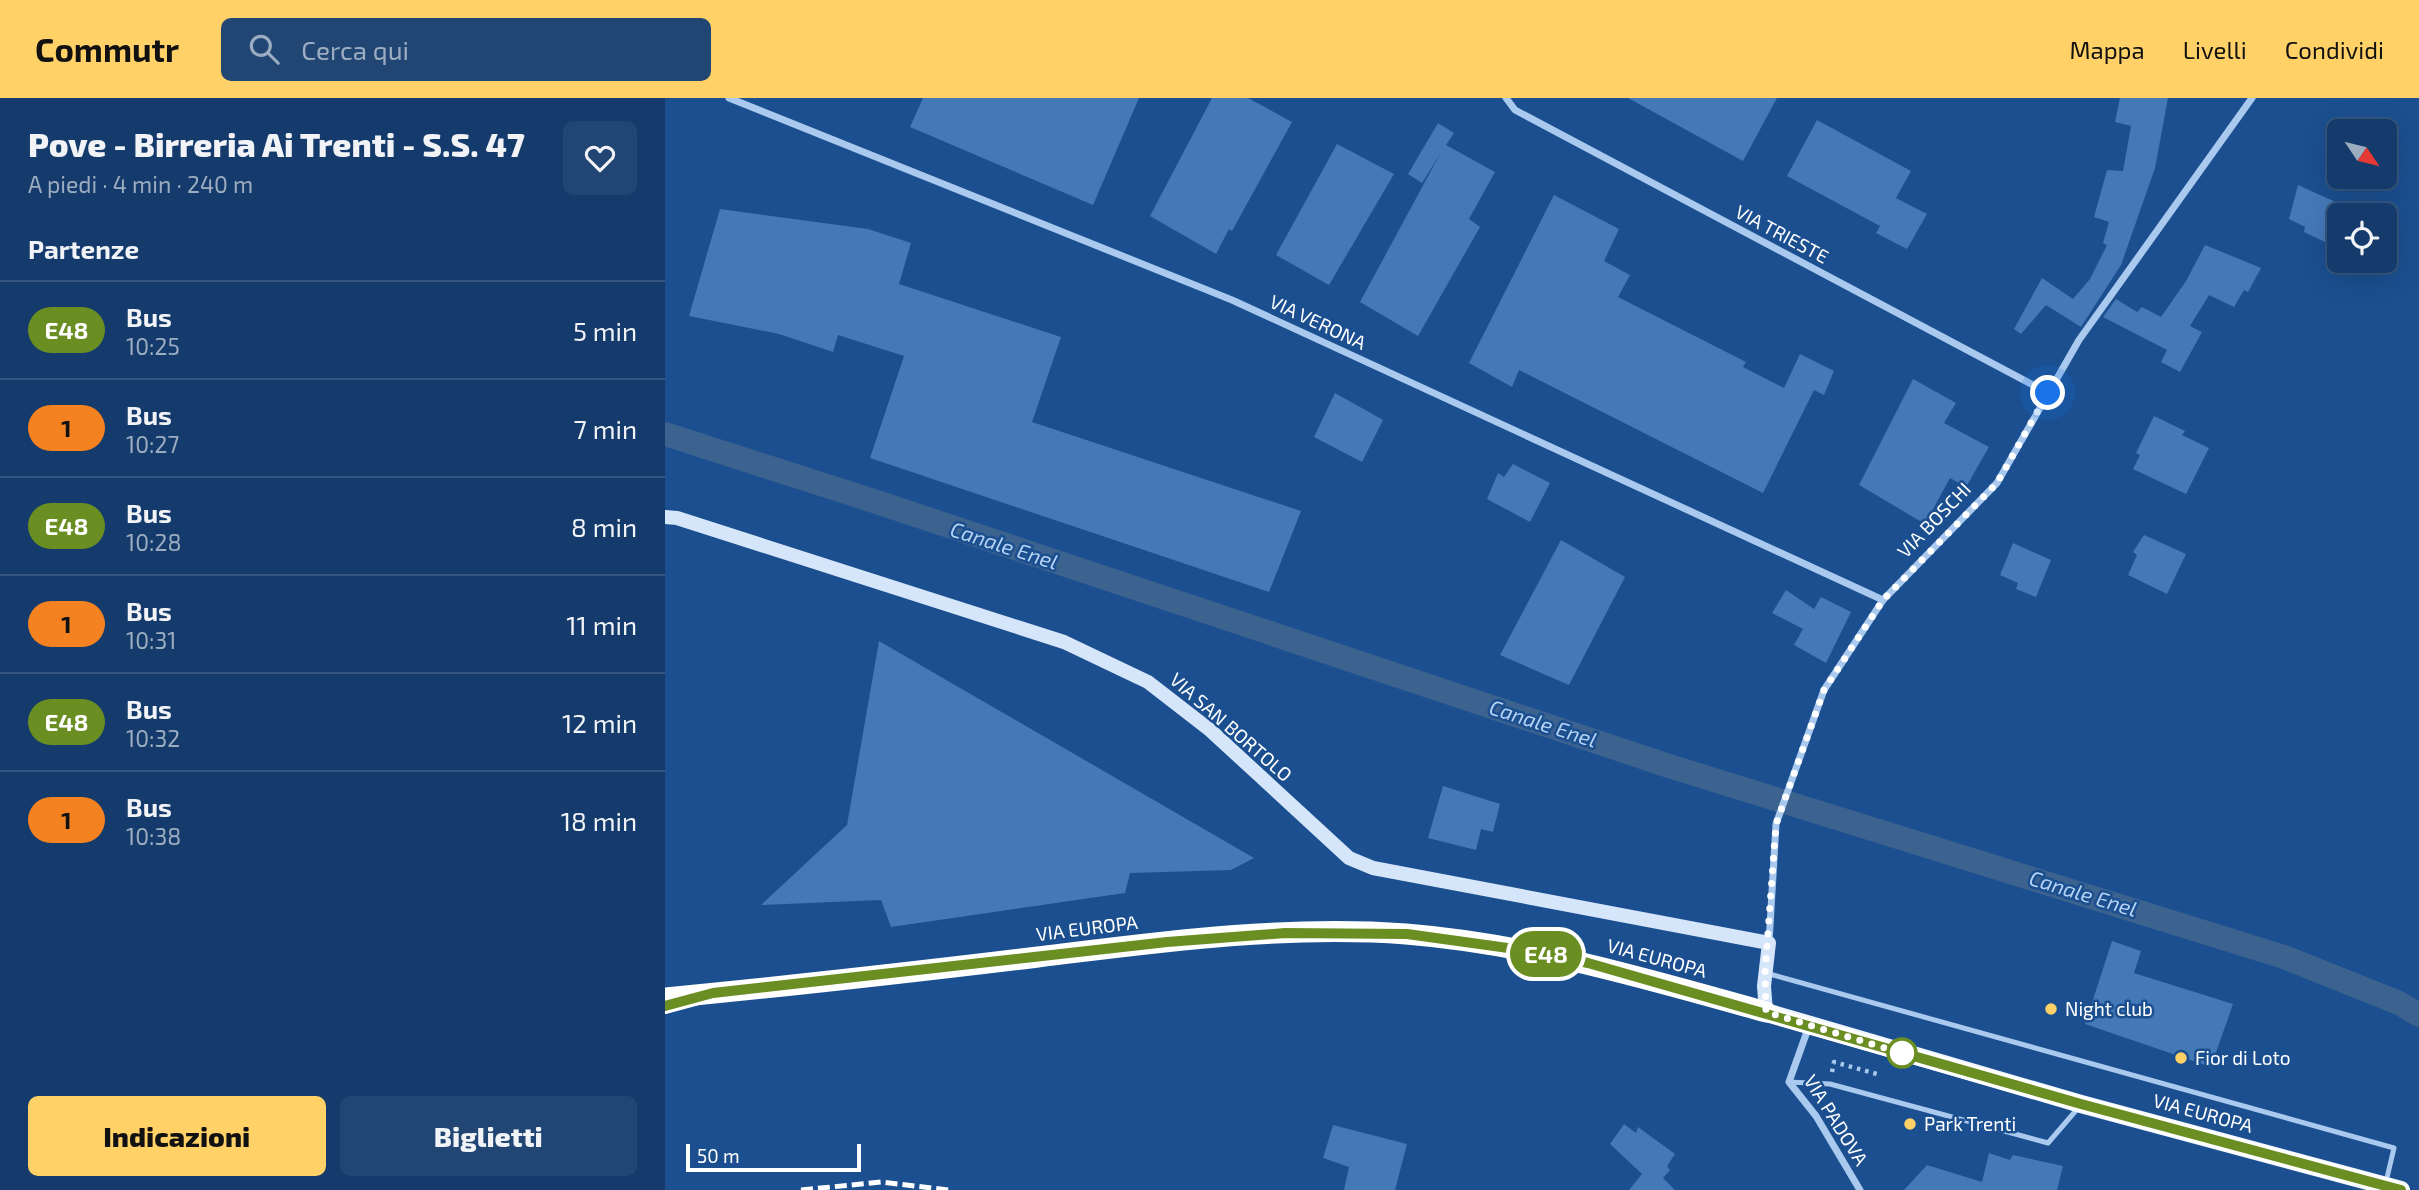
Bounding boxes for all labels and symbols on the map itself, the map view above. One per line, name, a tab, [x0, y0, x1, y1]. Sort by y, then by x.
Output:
north arrow	[2327, 119, 2397, 189]
street label: VIA TRIESTE	[1732, 199, 1833, 268]
street label: VIA VERONA	[1266, 289, 1370, 354]
your location	[2030, 375, 2065, 410]
street label: VIA BOSCHI	[1892, 477, 1975, 562]
water label: Canale Enel	[948, 515, 1061, 574]
street label: VIA SAN BORTOLO	[1166, 667, 1297, 786]
water label: Canale Enel	[1487, 693, 1600, 752]
water label: Canale Enel	[2027, 864, 2140, 921]
street label: VIA EUROPA	[1035, 910, 1139, 945]
line badge: E48	[1506, 931, 1586, 977]
street label: VIA EUROPA	[1605, 933, 1710, 982]
place label: Night club	[2065, 997, 2153, 1020]
marker: Night club	[2043, 1001, 2059, 1017]
unlabelled marker	[1887, 1038, 1917, 1068]
place label: Fior di Loto	[2195, 1046, 2291, 1069]
marker: Fior di Loto	[2173, 1050, 2189, 1066]
street label: VIA PADOVA	[1800, 1070, 1873, 1169]
street label: VIA EUROPA	[2151, 1088, 2256, 1137]
place label: Park Trenti	[1924, 1112, 2016, 1135]
marker: Park Trenti	[1902, 1116, 1918, 1132]
scale bar	[686, 1141, 861, 1173]

